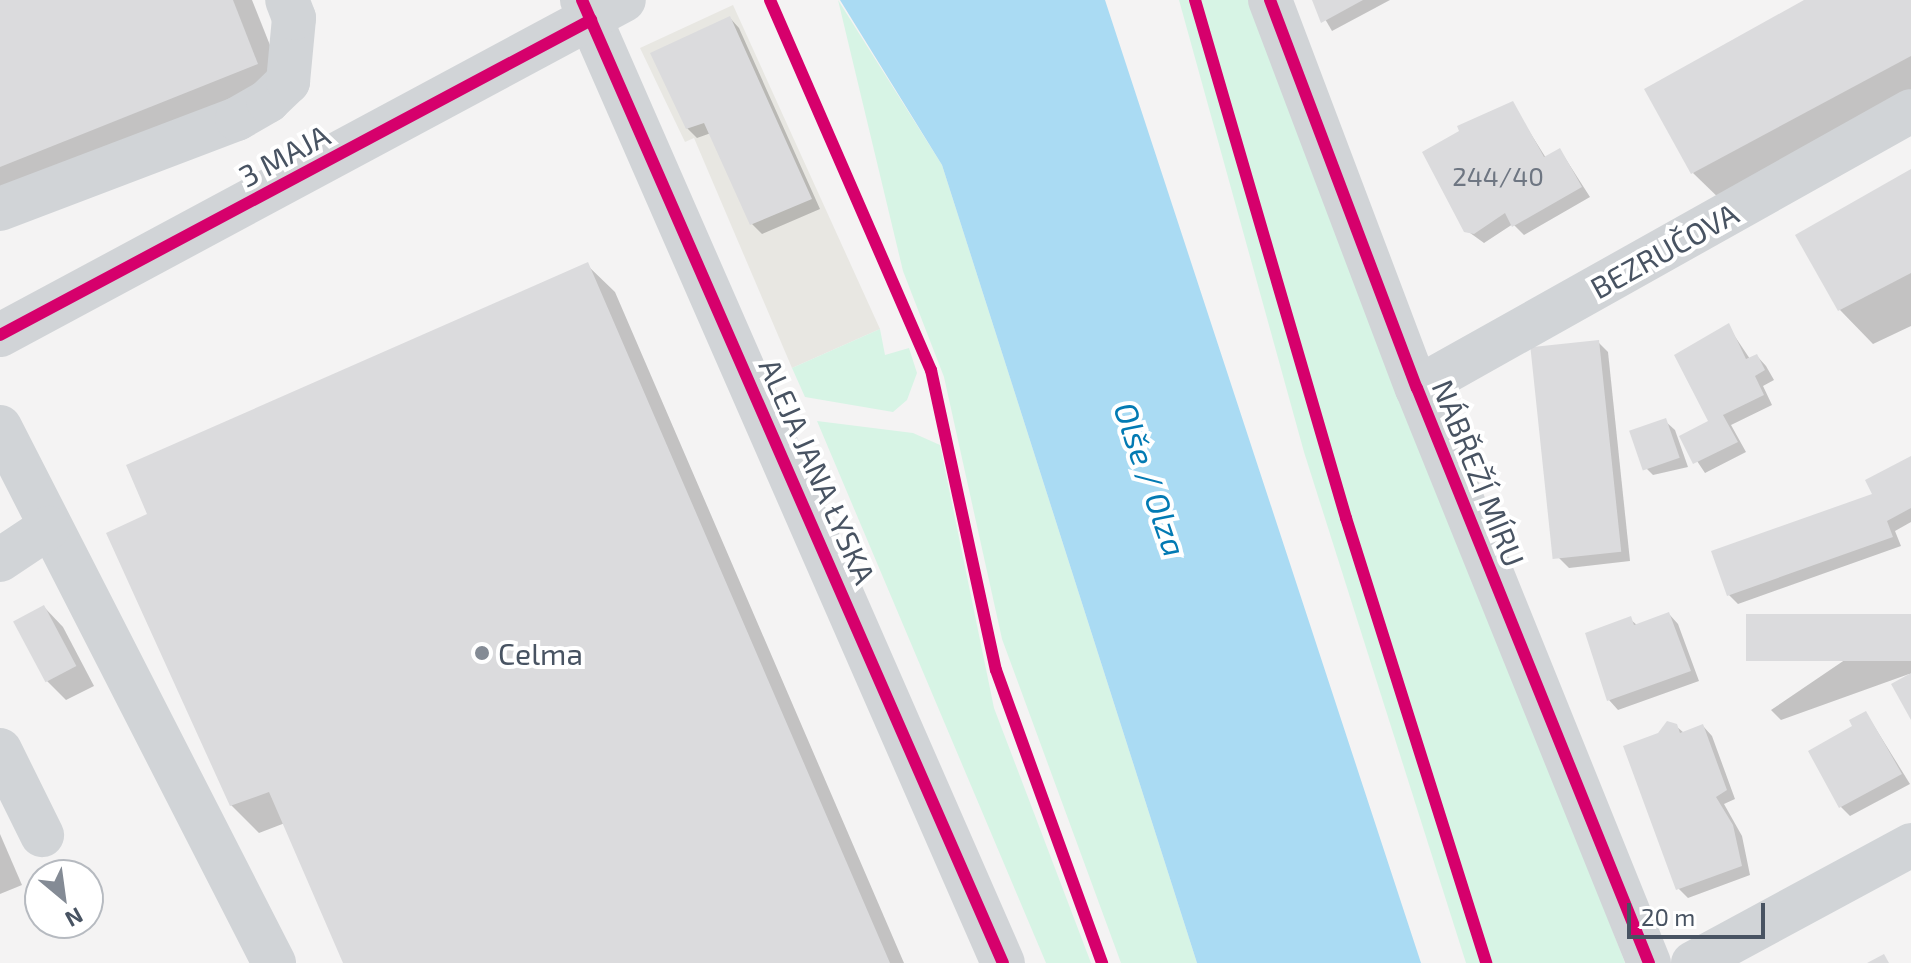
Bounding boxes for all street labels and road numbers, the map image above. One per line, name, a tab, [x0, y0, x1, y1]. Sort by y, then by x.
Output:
street label: 3 MAJA	[233, 116, 335, 194]
street label: BEZRUČOVA	[1584, 195, 1744, 305]
street label: ALEJA JANA ŁYSKA	[752, 352, 884, 590]
street label: NÁBŘEŽÍ MÍRU	[1425, 374, 1533, 572]

